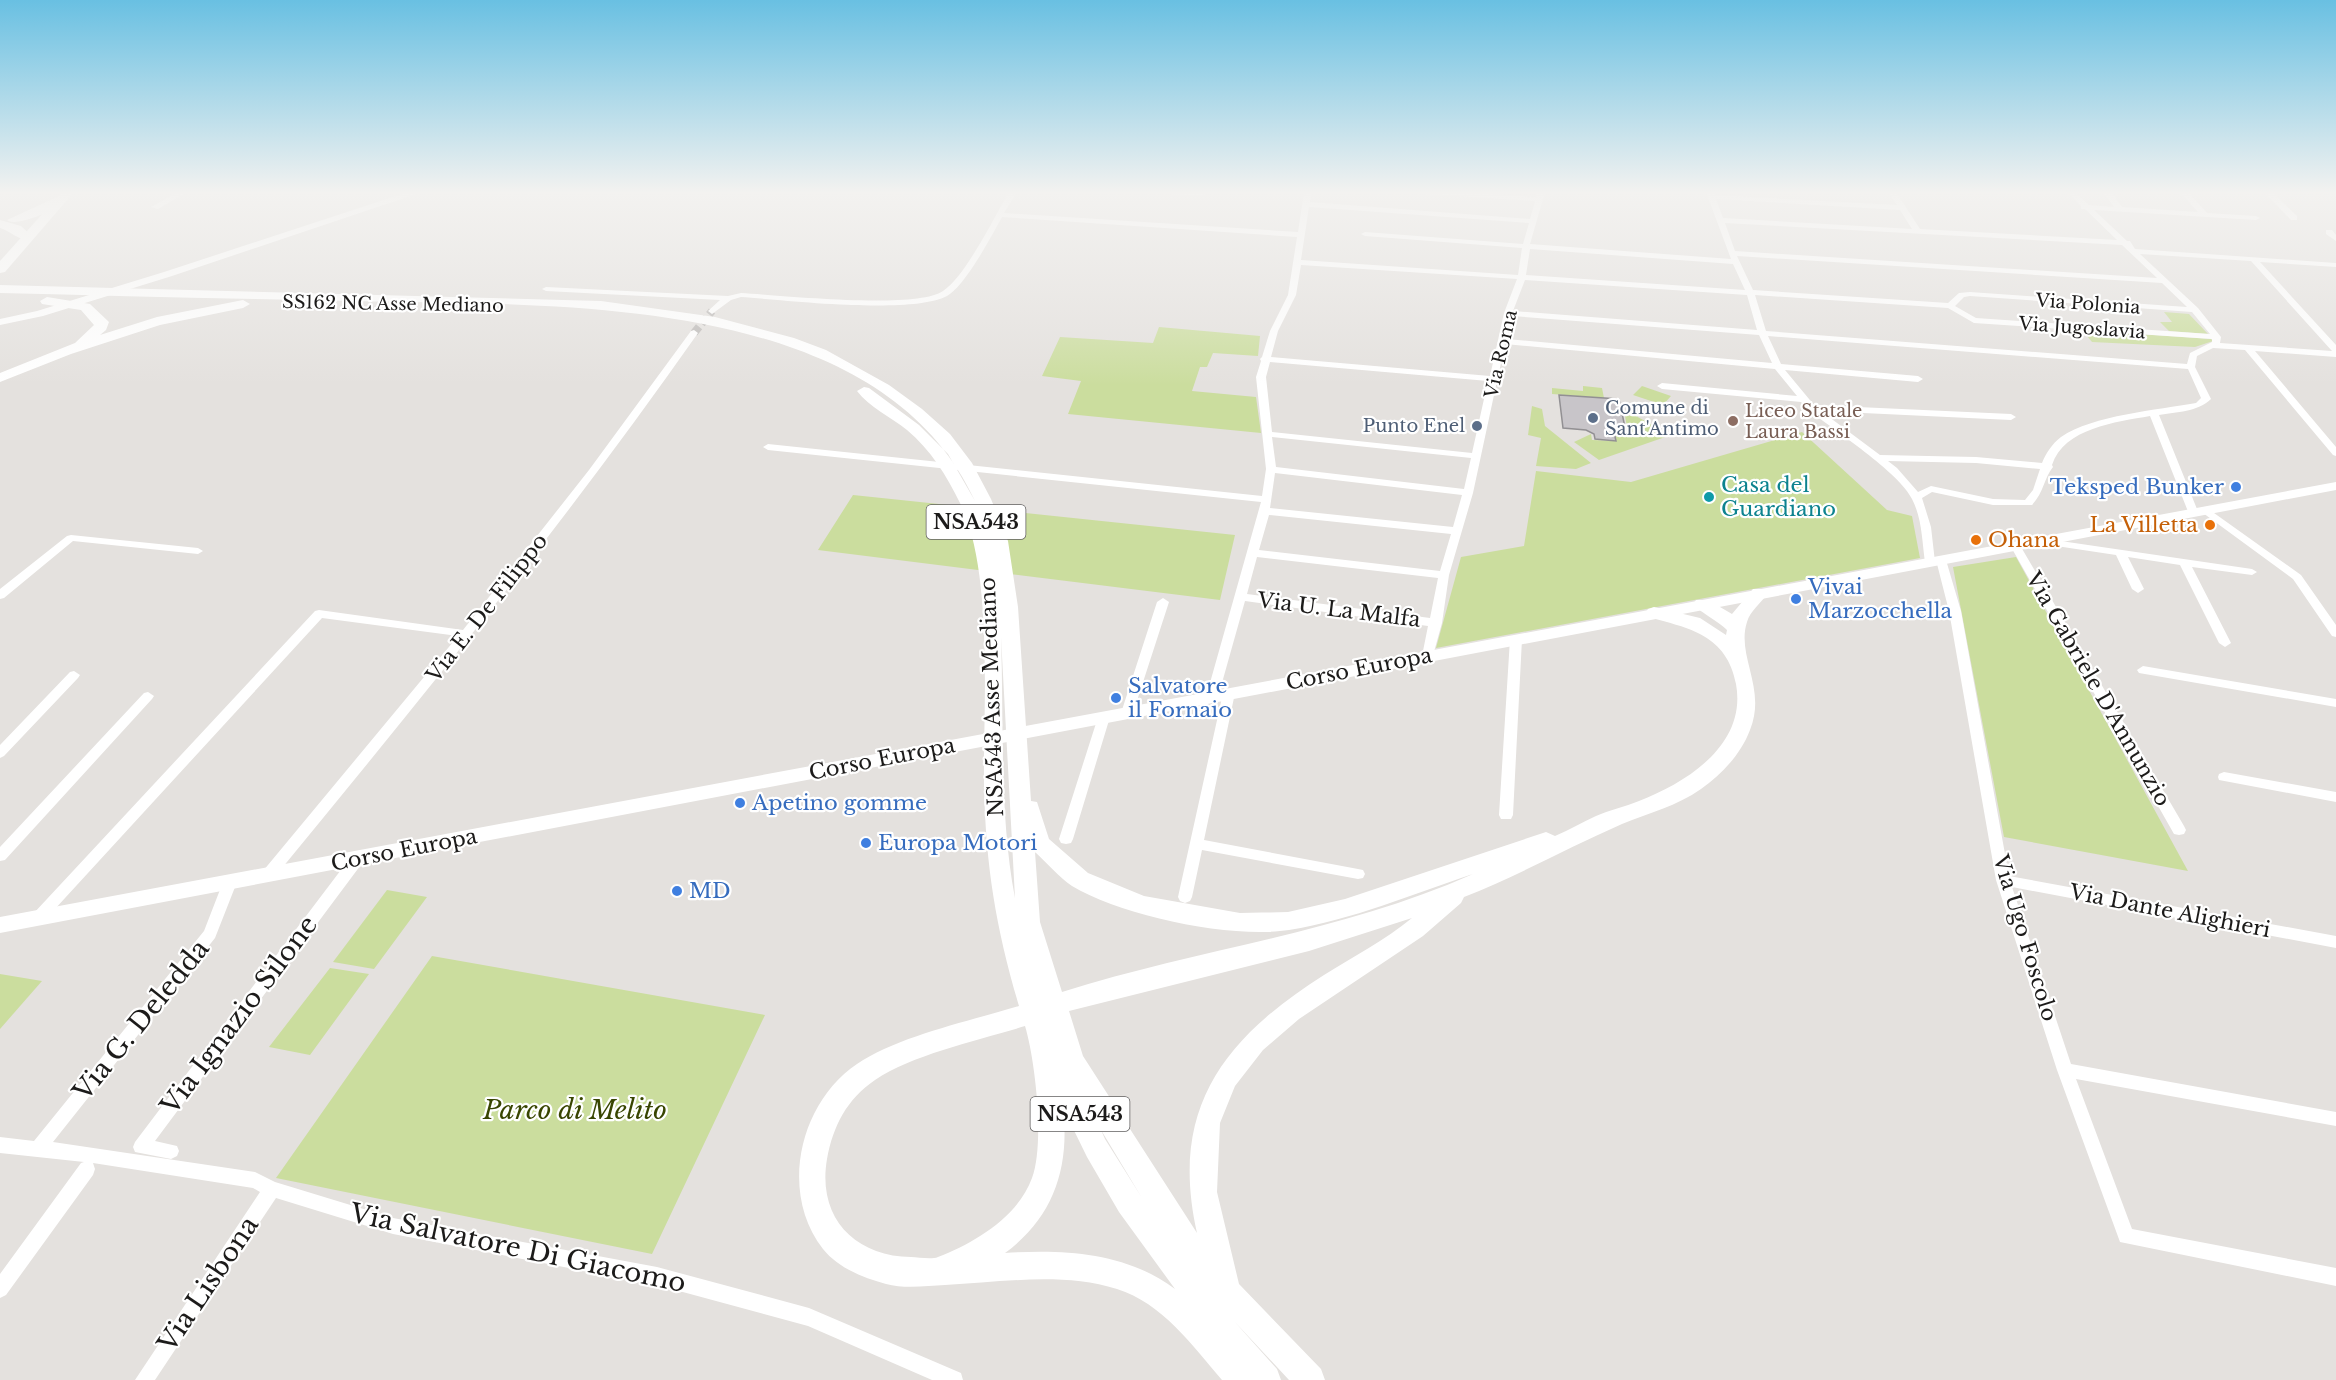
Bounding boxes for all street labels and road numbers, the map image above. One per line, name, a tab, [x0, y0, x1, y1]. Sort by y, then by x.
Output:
street label: Via Polonia	[2034, 289, 2141, 319]
street label: SS162 NC Asse Mediano	[282, 291, 504, 317]
street label: Via Roma	[1480, 308, 1522, 401]
street label: Via Jugoslavia	[2017, 313, 2146, 343]
road number: NSA543	[926, 505, 1026, 539]
street label: Via E. De Filippo	[420, 528, 553, 688]
street label: Via Gabriele D'Annunzio	[2020, 566, 2176, 811]
street label: NSA543 Asse Mediano	[975, 577, 1009, 817]
street label: Via U. La Malfa	[1255, 587, 1422, 633]
street label: Corso Europa	[1284, 642, 1435, 696]
street label: Corso Europa	[807, 732, 958, 786]
street label: Corso Europa	[329, 823, 480, 877]
street label: Via Ugo Foscolo	[1987, 851, 2063, 1024]
street label: Via Dante Alighieri	[2066, 879, 2273, 943]
street label: Via Ignazio Silone	[153, 909, 324, 1121]
street label: Via G. Deledda	[66, 933, 216, 1108]
road number: NSA543	[1030, 1097, 1130, 1131]
street label: Via Salvatore Di Giacomo	[346, 1197, 689, 1299]
street label: Via Lisbona	[150, 1210, 265, 1359]

